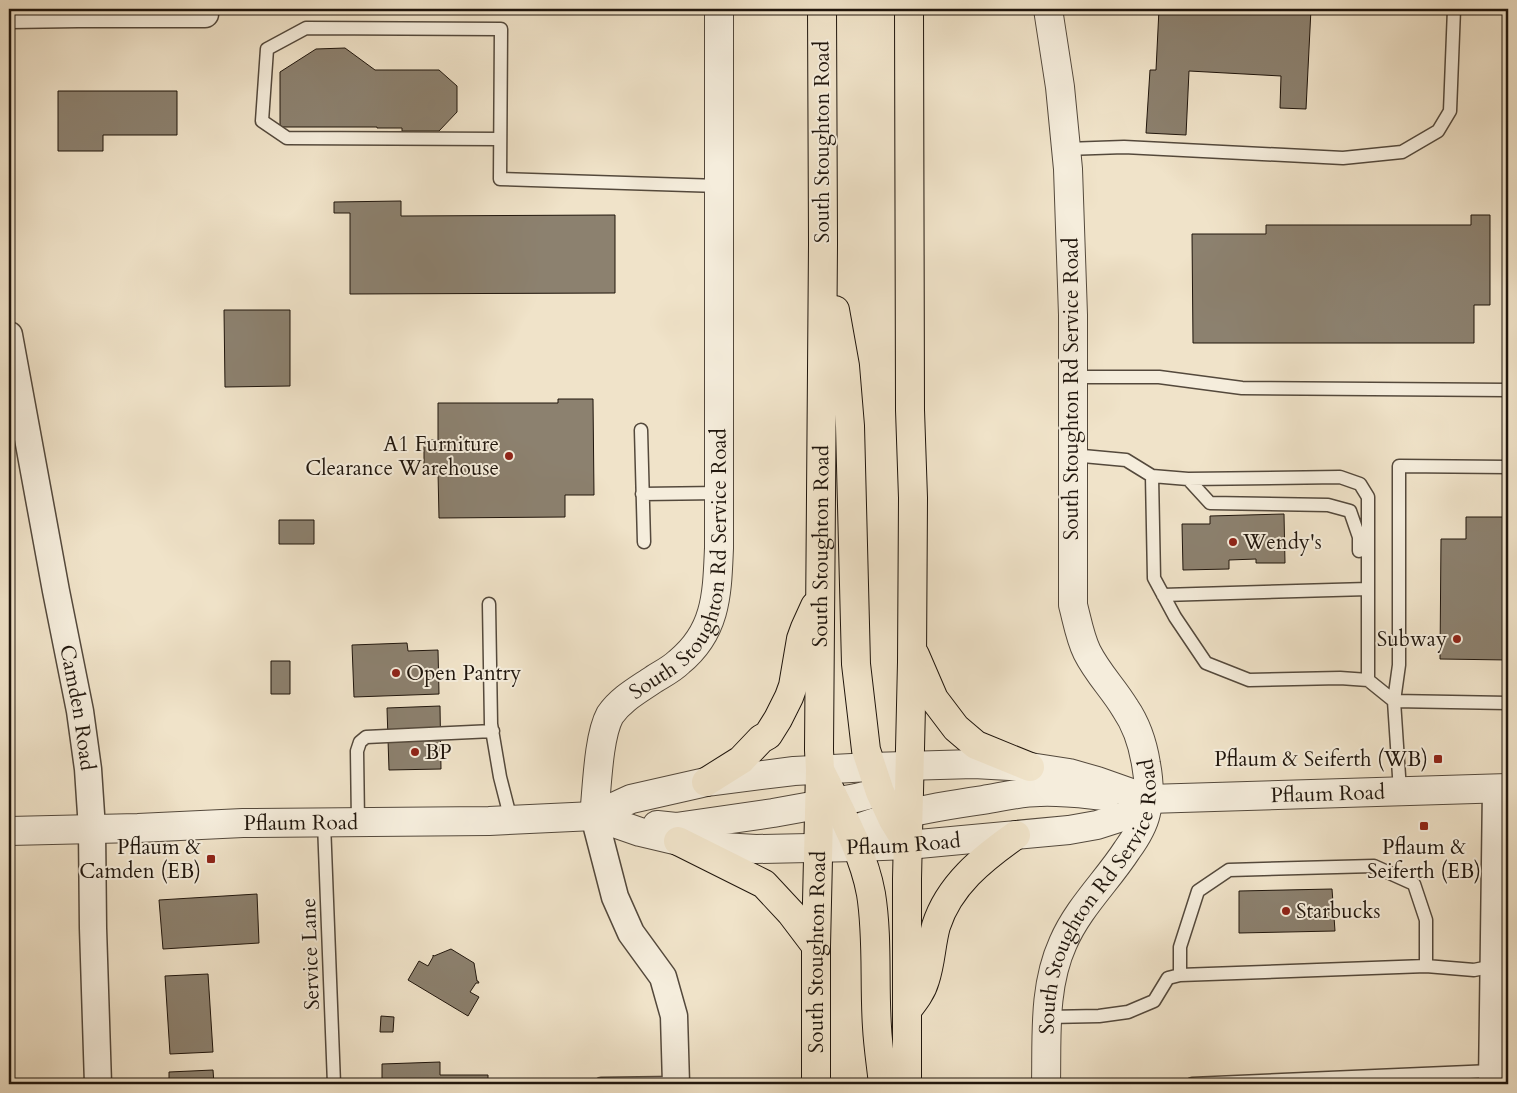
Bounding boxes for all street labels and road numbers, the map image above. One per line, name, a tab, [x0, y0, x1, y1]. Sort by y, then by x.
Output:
street label: South Stoughton Road	[808, 41, 837, 243]
street label: South Stoughton Rd Service Road	[1057, 238, 1086, 540]
street label: South Stoughton Rd Service Road	[623, 428, 734, 707]
street label: South Stoughton Road	[806, 445, 836, 647]
street label: Camden Road	[52, 642, 102, 773]
street label: South Stoughton Rd Service Road	[1032, 756, 1164, 1035]
street label: Pflaum Road	[1270, 778, 1385, 810]
street label: Pflaum Road	[243, 808, 358, 838]
street label: Pflaum Road	[846, 826, 962, 862]
street label: South Stoughton Road	[802, 851, 833, 1053]
street label: Service Lane	[294, 897, 327, 1011]

